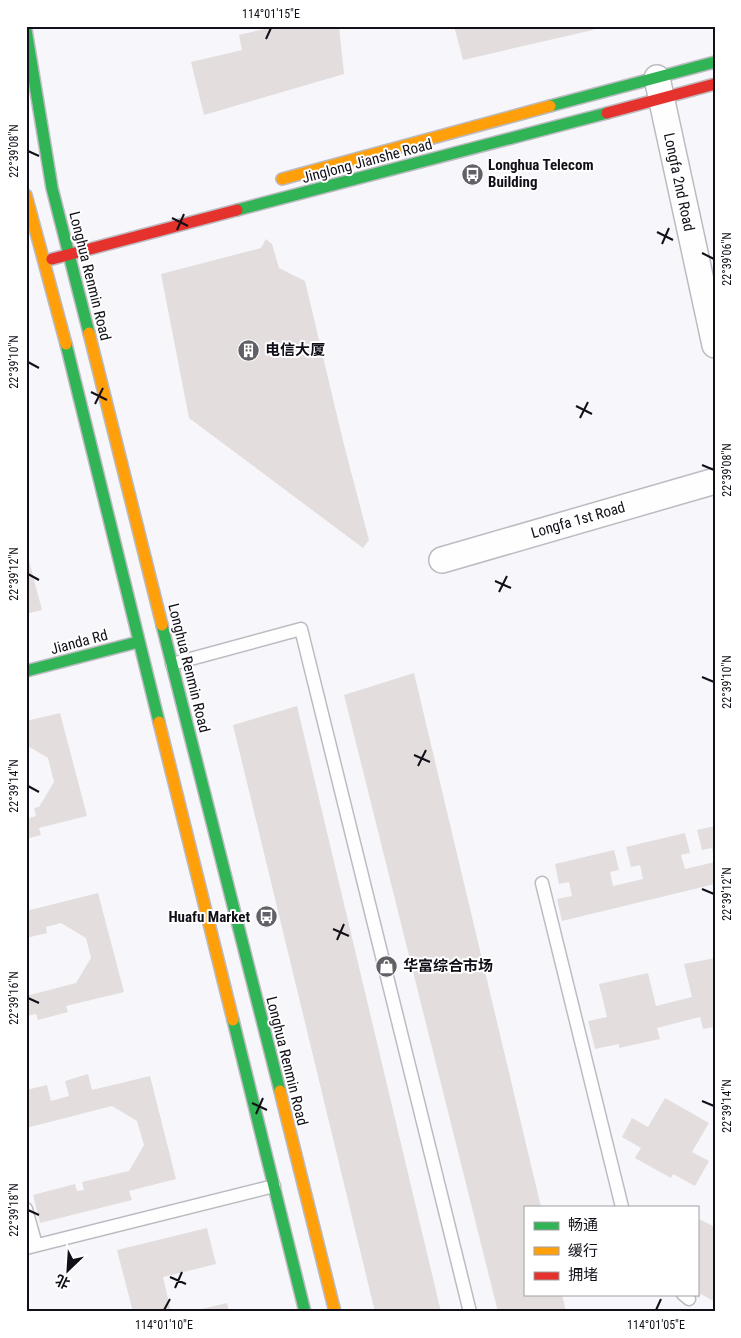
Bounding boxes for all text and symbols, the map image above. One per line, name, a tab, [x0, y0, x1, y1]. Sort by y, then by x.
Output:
text: 114°01'15"E	[242, 7, 300, 21]
text: 22°39'08"N	[7, 124, 21, 178]
street label: Longfa 2nd Road	[660, 131, 698, 233]
street label: Jinglong Jianshe Road	[300, 135, 434, 187]
place label: Longhua Telecom Building	[488, 156, 594, 191]
bus stop icon: Longhua Telecom Building	[460, 162, 484, 186]
street label: Longhua Renmin Road	[65, 210, 115, 342]
text: 22°39'06"N	[720, 232, 734, 286]
text: 22°39'10"N	[7, 335, 21, 389]
building icon: 电信大厦	[237, 338, 261, 362]
place label: 电信大厦	[265, 341, 325, 359]
text: 22°39'08"N	[720, 443, 734, 497]
street label: Longfa 1st Road	[529, 498, 627, 542]
text: 22°39'12"N	[7, 547, 21, 601]
street label: Longhua Renmin Road	[164, 602, 214, 734]
street label: Jianda Rd	[48, 626, 110, 658]
text: 22°39'10"N	[720, 655, 734, 709]
text: 22°39'14"N	[7, 759, 21, 813]
text: 22°39'12"N	[720, 867, 734, 921]
bus stop icon: Huafu Market	[254, 905, 278, 929]
place label: Huafu Market	[168, 908, 250, 926]
shop icon: 华富综合市场	[375, 954, 399, 978]
place label: 华富综合市场	[403, 957, 493, 975]
text: 22°39'16"N	[7, 971, 21, 1025]
street label: Longhua Renmin Road	[262, 995, 312, 1127]
text: 22°39'14"N	[720, 1079, 734, 1133]
text: 22°39'18"N	[7, 1183, 21, 1237]
legend	[524, 1206, 698, 1296]
text: 畅通	[568, 1216, 598, 1234]
text: 缓行	[568, 1242, 598, 1260]
north arrow	[42, 1246, 92, 1296]
text: 拥堵	[568, 1266, 598, 1284]
text: 北	[53, 1272, 72, 1292]
text: 114°01'10"E	[135, 1318, 193, 1332]
text: 114°01'05"E	[627, 1318, 685, 1332]

